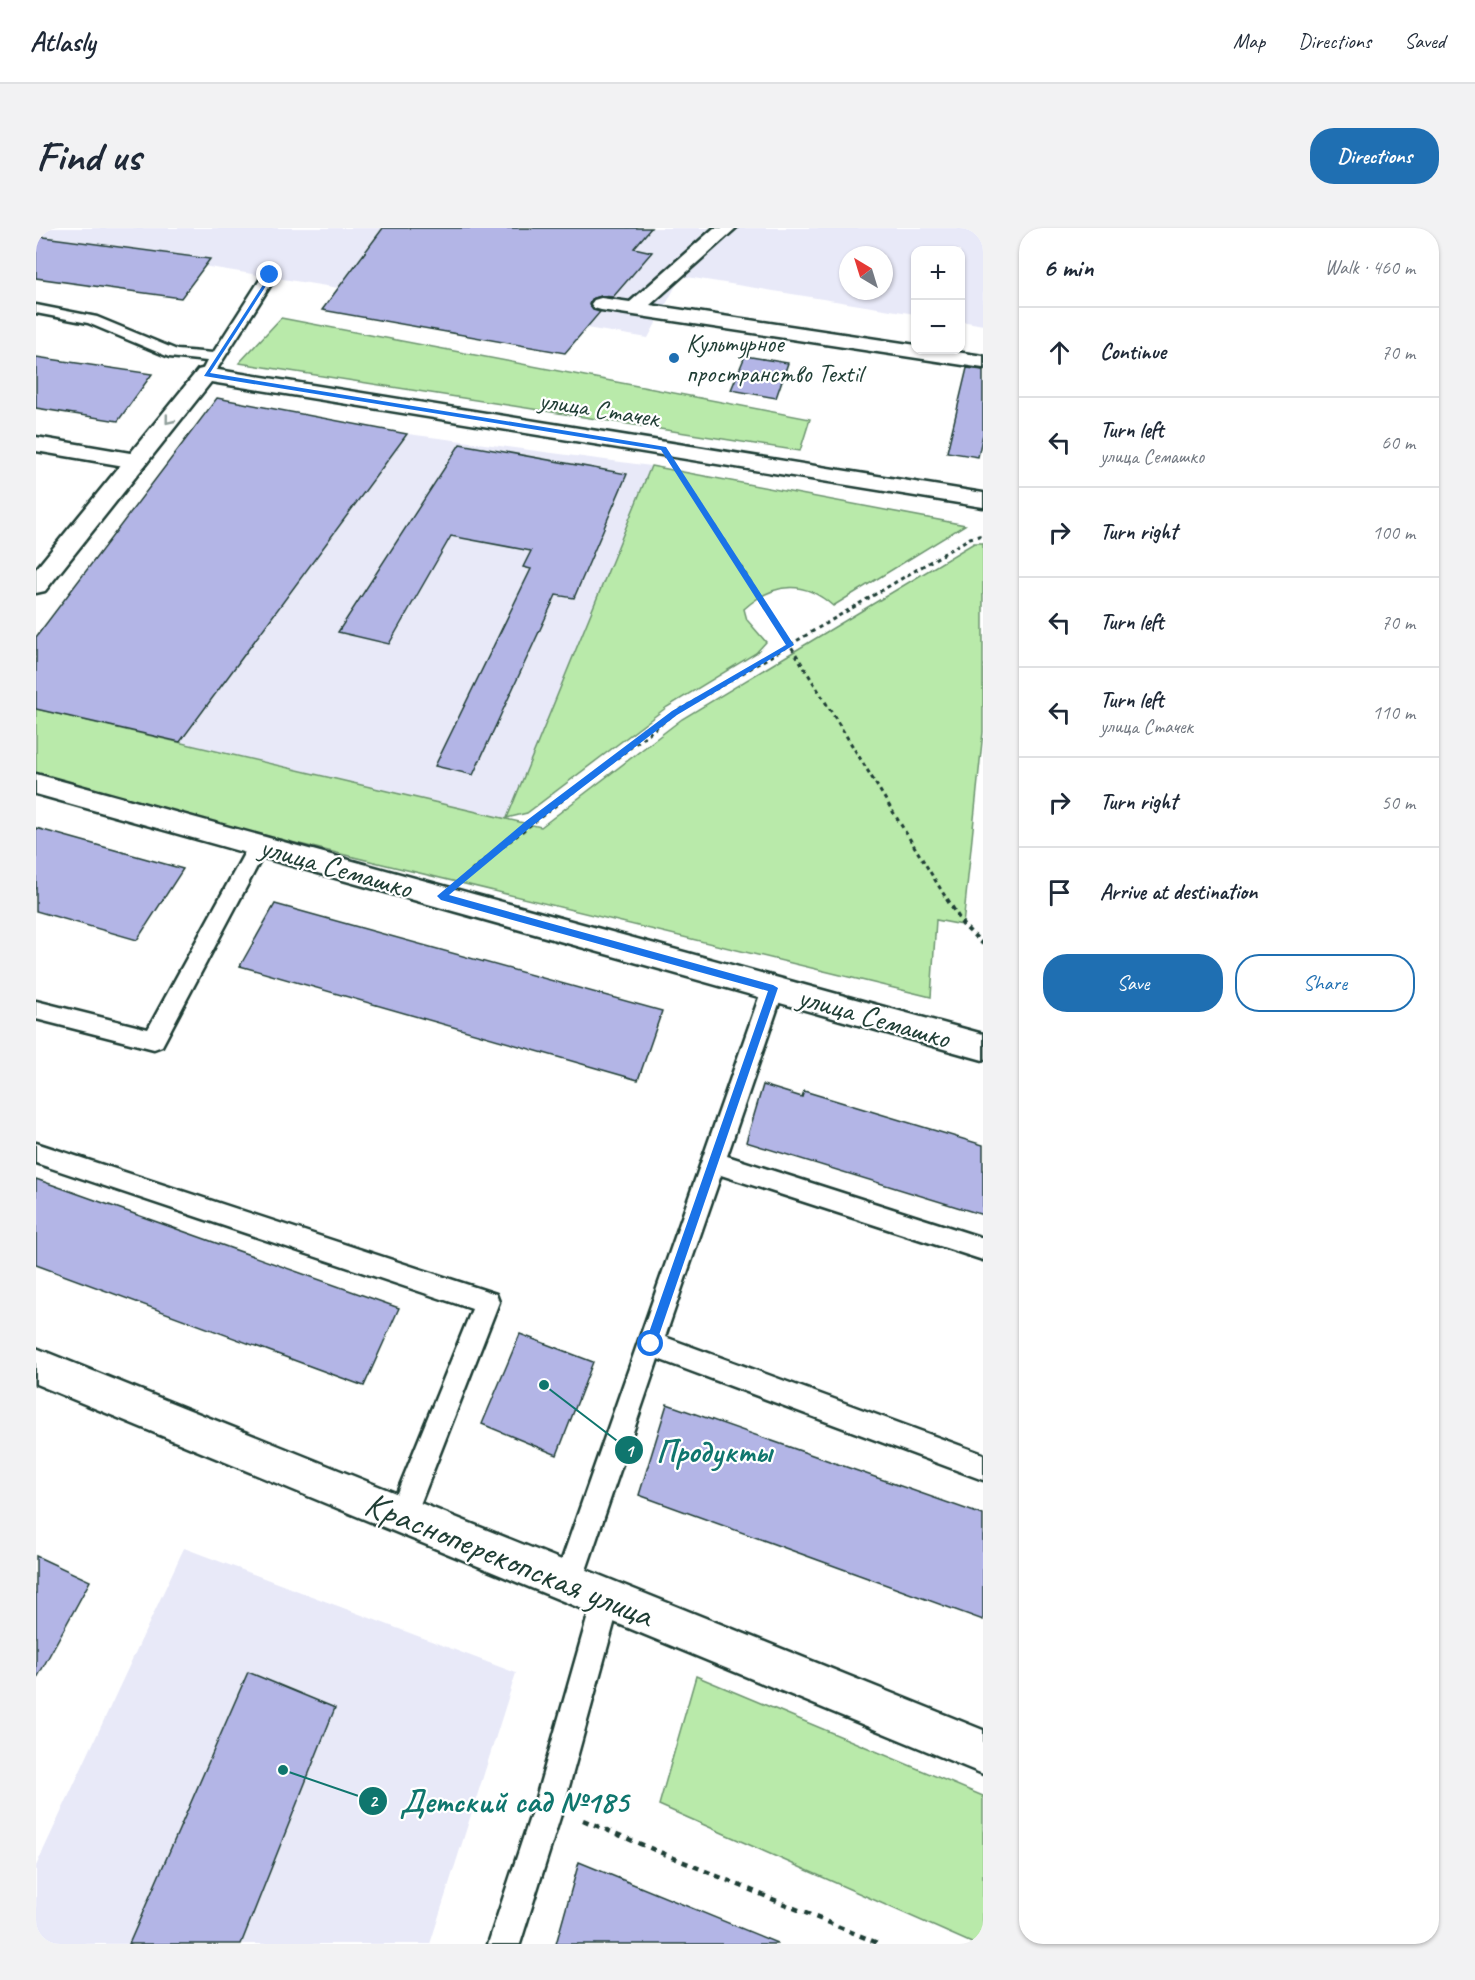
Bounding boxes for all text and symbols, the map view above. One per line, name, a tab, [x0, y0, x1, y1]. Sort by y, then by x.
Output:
text: Atlasly	[30, 24, 95, 59]
text: Map	[1233, 28, 1265, 54]
text: Directions	[1298, 28, 1371, 54]
text: Saved	[1404, 28, 1445, 54]
button: Directions	[1310, 128, 1439, 184]
text: Find us	[36, 130, 141, 183]
north arrow	[839, 246, 893, 300]
map controls	[911, 246, 965, 354]
button: +	[911, 246, 965, 300]
text: 6 min	[1043, 251, 1093, 284]
text: Walk · 460 m	[1325, 255, 1415, 280]
route end	[256, 261, 282, 287]
button: −	[911, 300, 965, 354]
place label: Культурное пространство Textil	[686, 327, 867, 390]
icon: ahead	[1043, 336, 1076, 369]
text: Continue	[1100, 338, 1166, 366]
text: 70 m	[1381, 340, 1415, 365]
marker: Культурное пространство Textil	[667, 351, 681, 365]
street label: улица Стачек	[535, 383, 664, 435]
one-way arrow	[166, 413, 177, 424]
text: Turn left	[1100, 416, 1164, 444]
icon: left	[1043, 426, 1076, 459]
text: 60 m	[1381, 430, 1415, 455]
text: улица Семашко	[1100, 444, 1204, 469]
icon: right	[1043, 516, 1076, 549]
text: Turn right	[1100, 518, 1177, 546]
text: 100 m	[1372, 520, 1415, 545]
icon: left	[1043, 606, 1076, 639]
text: Turn left	[1100, 608, 1164, 636]
text: 70 m	[1381, 610, 1415, 635]
text: Turn left	[1100, 686, 1164, 714]
icon: left	[1043, 696, 1076, 729]
text: 110 m	[1372, 700, 1415, 725]
text: улица Стачек	[1100, 714, 1193, 739]
icon: right	[1043, 786, 1076, 819]
text: Turn right	[1100, 788, 1177, 816]
text: 50 m	[1381, 790, 1415, 815]
street label: улица Семашко	[254, 827, 418, 907]
icon: arrive	[1043, 876, 1076, 909]
text: Arrive at destination	[1100, 878, 1257, 906]
button: Save	[1043, 954, 1223, 1012]
button: Share	[1235, 954, 1415, 1012]
street label: улица Семашко	[792, 977, 956, 1057]
route start	[637, 1330, 663, 1356]
callout: Продукты	[614, 1425, 784, 1475]
text: Продукты	[656, 1431, 774, 1472]
text: 1	[625, 1440, 635, 1462]
street label: Красноперекопская улица	[358, 1480, 662, 1639]
callout: Детский сад №185	[358, 1776, 640, 1826]
text: Детский сад №185	[400, 1781, 631, 1822]
text: 2	[369, 1790, 379, 1812]

